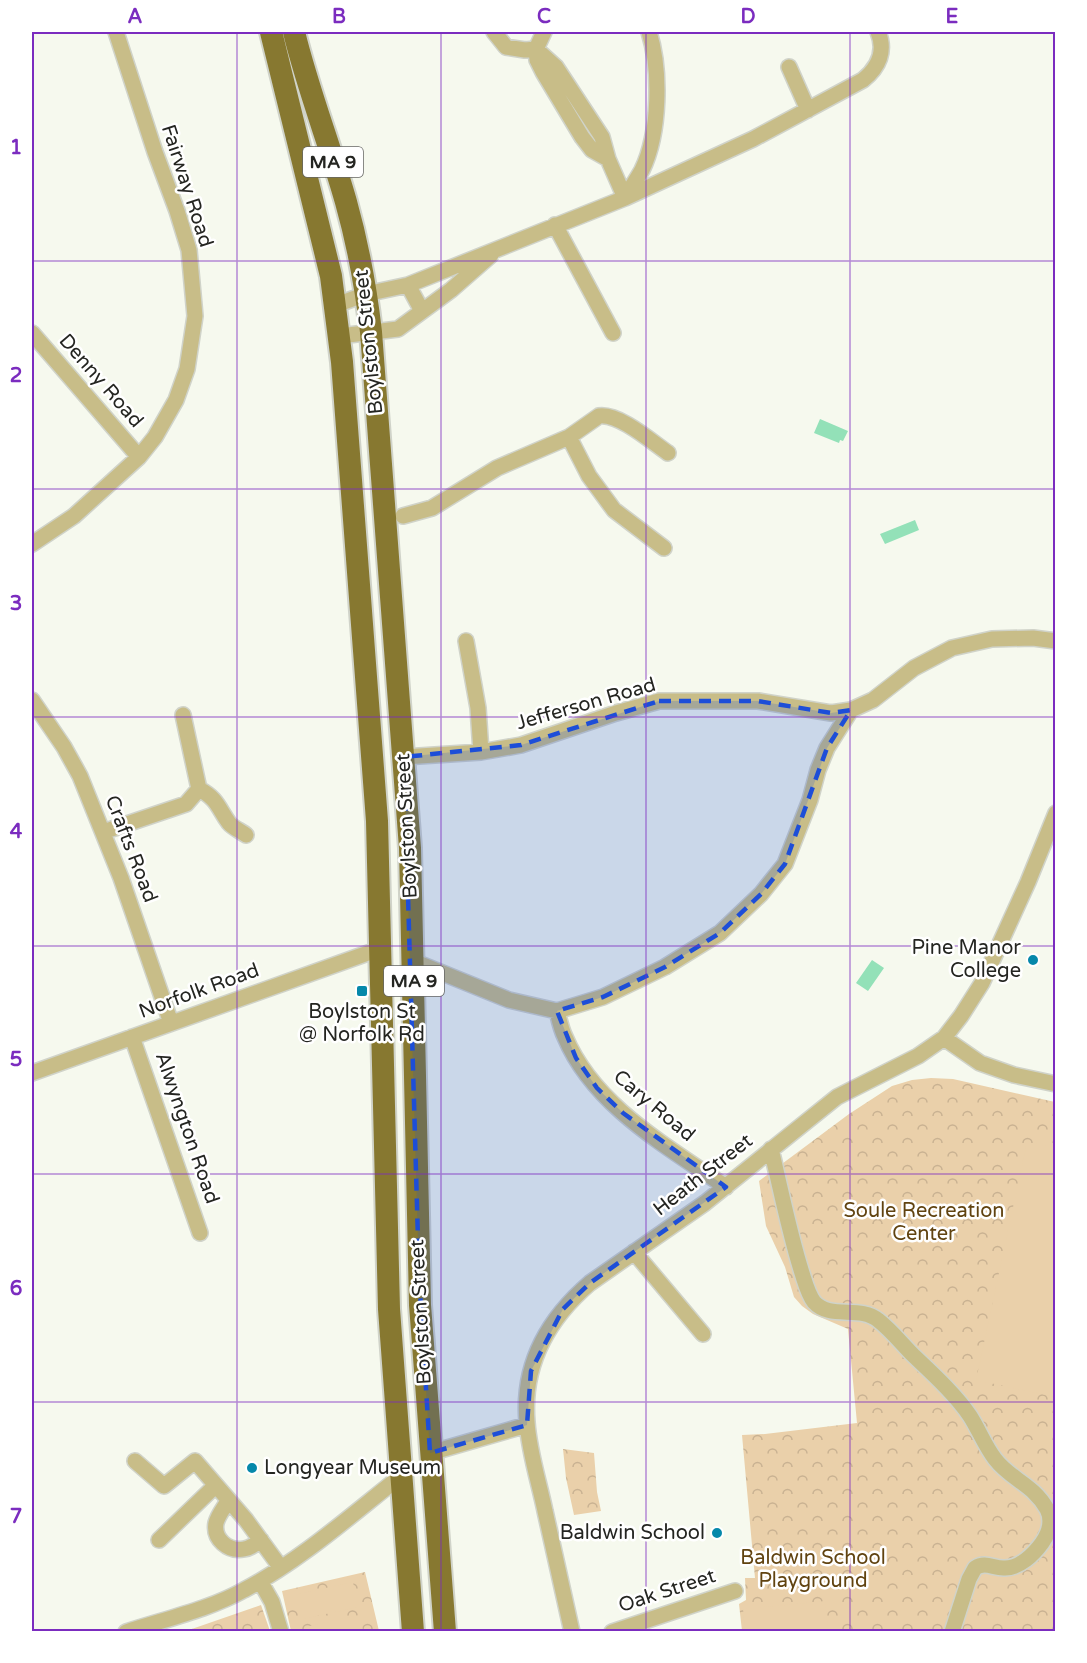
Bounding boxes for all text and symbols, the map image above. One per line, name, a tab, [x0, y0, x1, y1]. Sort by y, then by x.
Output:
text: A	[128, 5, 143, 29]
text: B	[332, 5, 346, 29]
text: C	[537, 5, 551, 29]
text: D	[740, 5, 756, 29]
text: E	[946, 5, 959, 29]
street label: Fairway Road	[156, 122, 218, 250]
text: 1	[10, 136, 22, 160]
road number: MA 9	[303, 147, 363, 177]
street label: Boylston Street	[349, 268, 389, 415]
street label: Denny Road	[54, 329, 148, 433]
text: 2	[10, 364, 22, 388]
text: 3	[10, 592, 22, 616]
street label: Jefferson Road	[514, 673, 658, 735]
street label: Boylston Street	[391, 753, 423, 899]
street label: Crafts Road	[100, 792, 162, 906]
text: 4	[10, 820, 23, 844]
place label: Pine Manor College	[911, 936, 1021, 983]
marker: Pine Manor College	[1026, 953, 1040, 967]
street label: Norfolk Road	[136, 958, 262, 1024]
road number: MA 9	[384, 966, 444, 996]
marker: Boylston St @ Norfolk Rd	[355, 984, 369, 998]
place label: Boylston St @ Norfolk Rd	[299, 1000, 425, 1047]
text: 5	[10, 1048, 22, 1072]
street label: Alwyngton Road	[150, 1049, 224, 1207]
street label: Cary Road	[608, 1065, 700, 1147]
street label: Heath Street	[649, 1129, 758, 1221]
park label: Soule Recreation Center	[843, 1199, 1005, 1246]
street label: Boylston Street	[405, 1239, 437, 1385]
text: 6	[10, 1277, 22, 1301]
place label: Longyear Museum	[264, 1456, 441, 1480]
marker: Longyear Museum	[245, 1461, 259, 1475]
text: 7	[10, 1505, 22, 1529]
place label: Baldwin School	[560, 1521, 705, 1545]
marker: Baldwin School	[710, 1526, 724, 1540]
park label: Baldwin School Playground	[740, 1546, 886, 1593]
street label: Oak Street	[615, 1564, 719, 1618]

